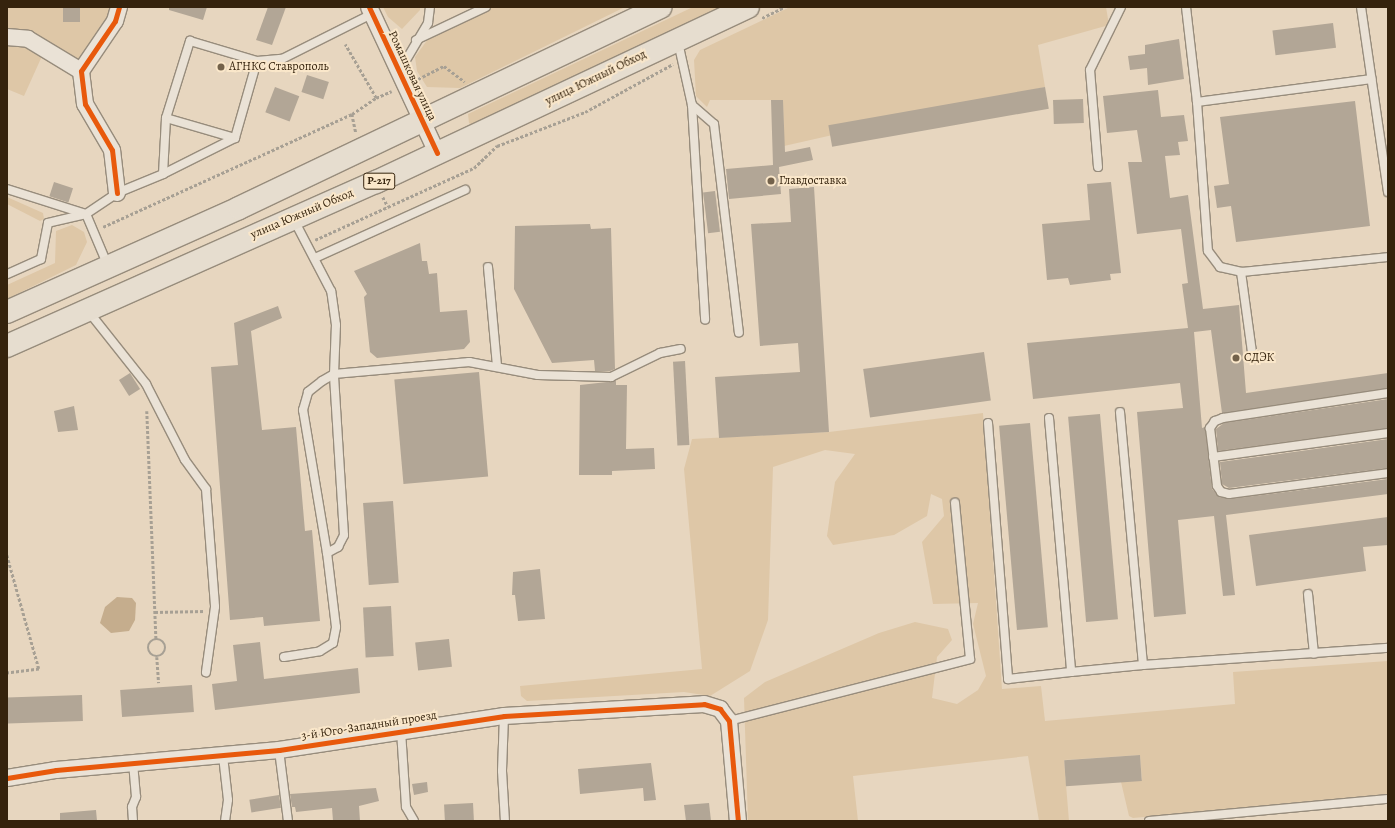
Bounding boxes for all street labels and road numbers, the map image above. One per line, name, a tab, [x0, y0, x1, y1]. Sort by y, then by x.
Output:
street label: Ромашковая улица	[385, 29, 439, 123]
street label: улица Южный Обход	[543, 47, 649, 109]
road number: Р-217	[363, 172, 395, 190]
street label: улица Южный Обход	[248, 186, 356, 242]
street label: 3-й Юго-Западный проезд	[300, 708, 438, 744]

